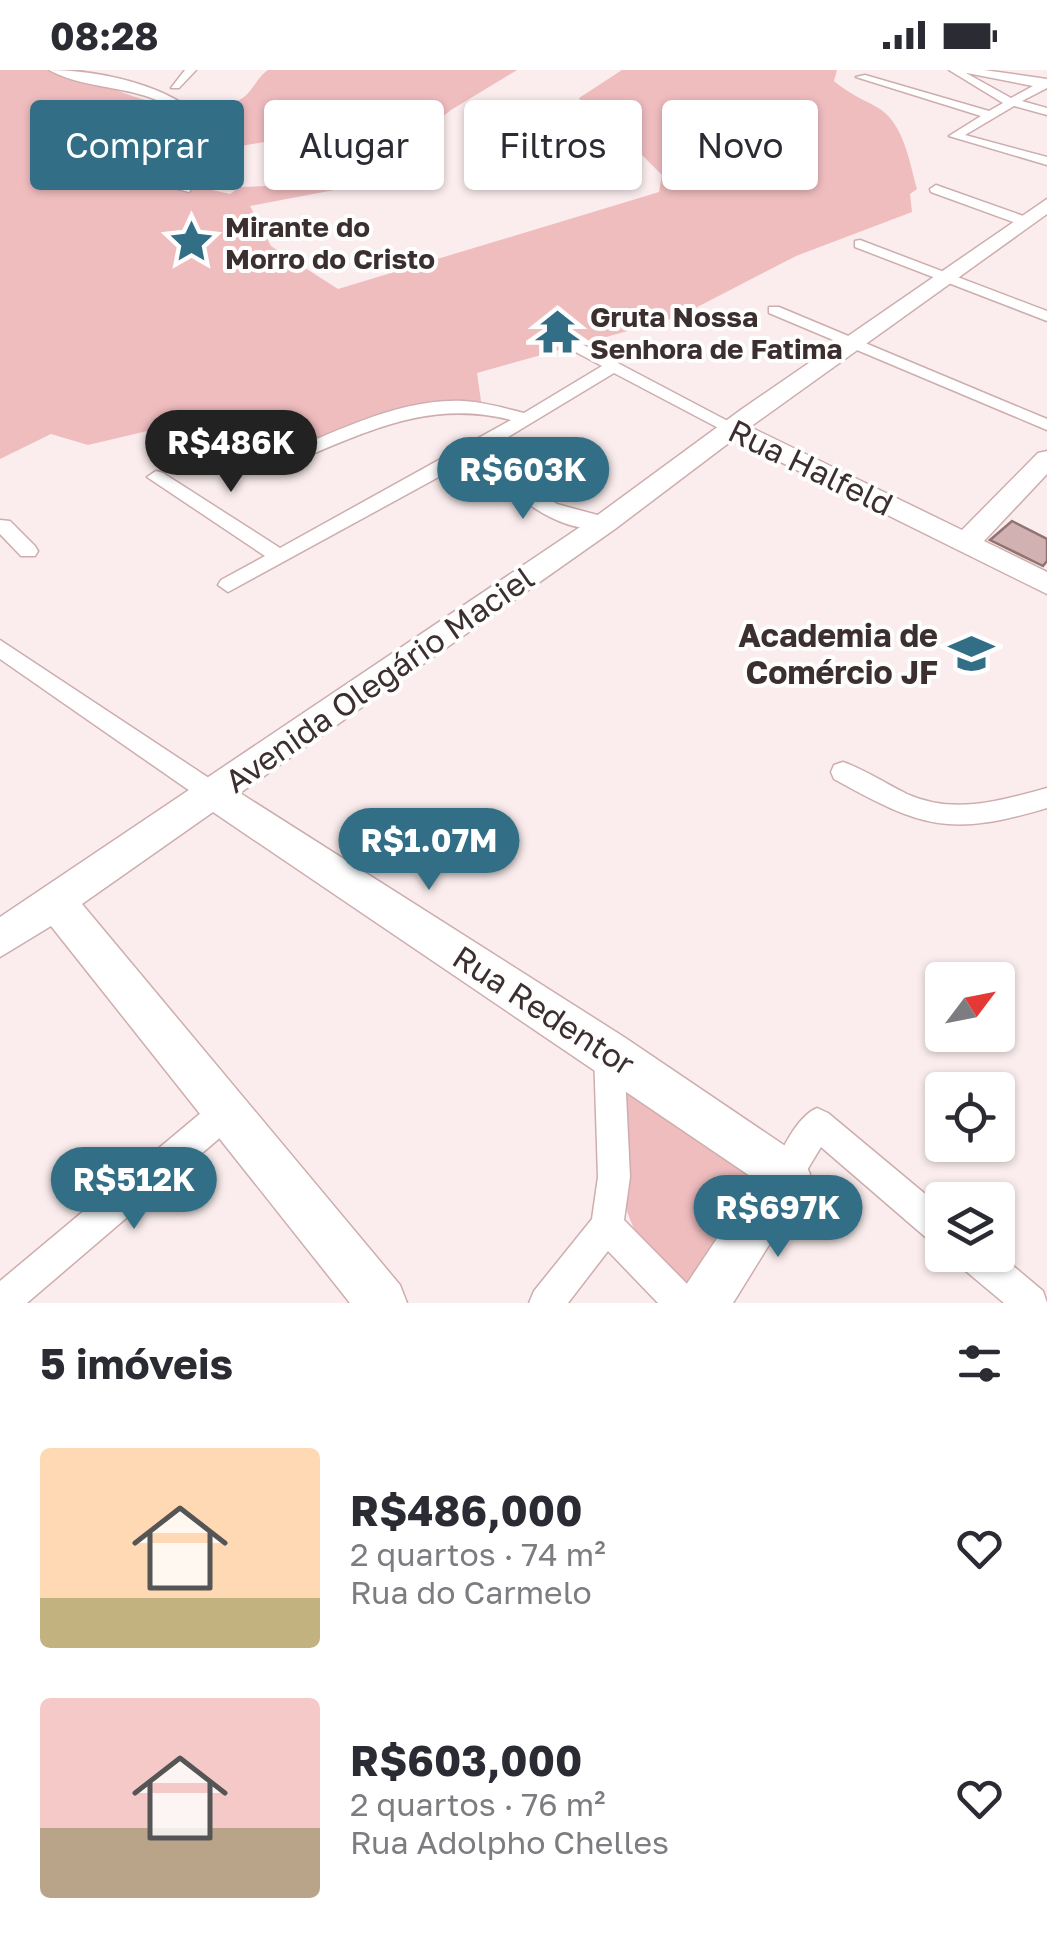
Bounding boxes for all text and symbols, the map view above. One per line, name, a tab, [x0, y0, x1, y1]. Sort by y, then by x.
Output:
text: 08:28	[50, 13, 159, 58]
chip: Comprar	[30, 100, 244, 190]
chip: Alugar	[264, 100, 444, 190]
chip: Filtros	[464, 100, 642, 190]
chip: Novo	[662, 100, 818, 190]
place label: Mirante do Morro do Cristo	[225, 210, 435, 275]
place icon: Mirante do Morro do Cristo	[168, 218, 216, 266]
place label: Gruta Nossa Senhora de Fatima	[590, 300, 842, 365]
temple icon: Gruta Nossa Senhora de Fatima	[533, 308, 581, 356]
pin: R$486K	[150, 410, 312, 495]
street label: Rua Halfeld	[723, 411, 899, 523]
text: R$486K	[167, 423, 295, 461]
pin: R$603K	[442, 437, 604, 522]
text: R$603K	[459, 450, 587, 488]
street label: Avenida Olegário Maciel	[217, 558, 541, 800]
place label: Academia de Comércio JF	[738, 616, 938, 691]
school or university icon: Academia de Comércio JF	[947, 629, 995, 677]
pin: R$1.07M	[337, 808, 521, 893]
text: R$1.07M	[360, 821, 498, 859]
street label: Rua Redentor	[446, 937, 642, 1083]
north arrow	[925, 962, 1015, 1052]
map controls	[925, 962, 1015, 1272]
button: locate	[925, 1072, 1015, 1162]
pin: R$512K	[53, 1147, 215, 1232]
text: R$512K	[73, 1160, 195, 1198]
pin: R$697K	[697, 1175, 859, 1260]
button: layers	[925, 1182, 1015, 1272]
text: R$697K	[716, 1188, 840, 1226]
icon: filters	[952, 1336, 1007, 1391]
text: 5 imóveis	[40, 1338, 233, 1388]
text: R$486,000	[350, 1485, 582, 1535]
icon: home	[120, 1488, 240, 1608]
icon: heart	[952, 1521, 1007, 1576]
text: 2 quartos · 74 m²	[350, 1535, 606, 1573]
text: Rua do Carmelo	[350, 1573, 592, 1611]
text: R$603,000	[350, 1735, 582, 1785]
icon: home	[120, 1738, 240, 1858]
icon: heart	[952, 1771, 1007, 1826]
text: 2 quartos · 76 m²	[350, 1785, 606, 1823]
text: Rua Adolpho Chelles	[350, 1823, 669, 1861]

